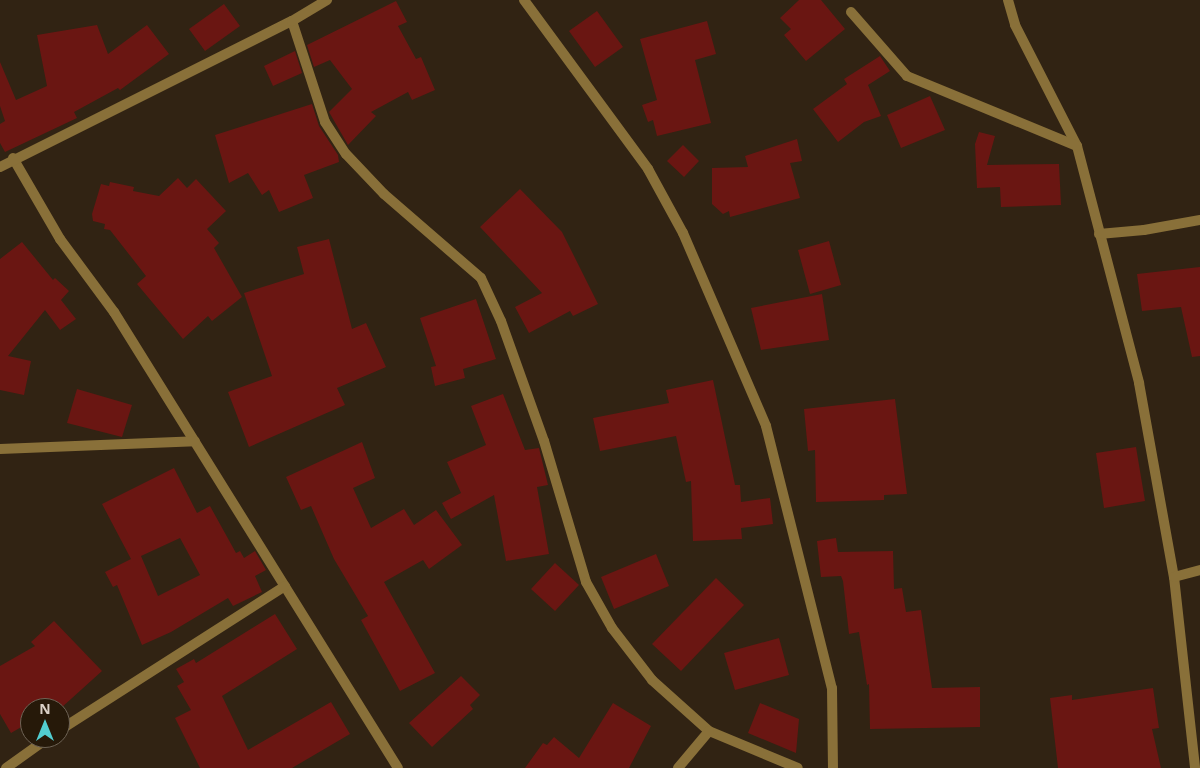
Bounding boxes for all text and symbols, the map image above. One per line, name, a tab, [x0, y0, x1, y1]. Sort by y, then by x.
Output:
north arrow	[20, 698, 70, 748]
text: N	[39, 699, 51, 718]

